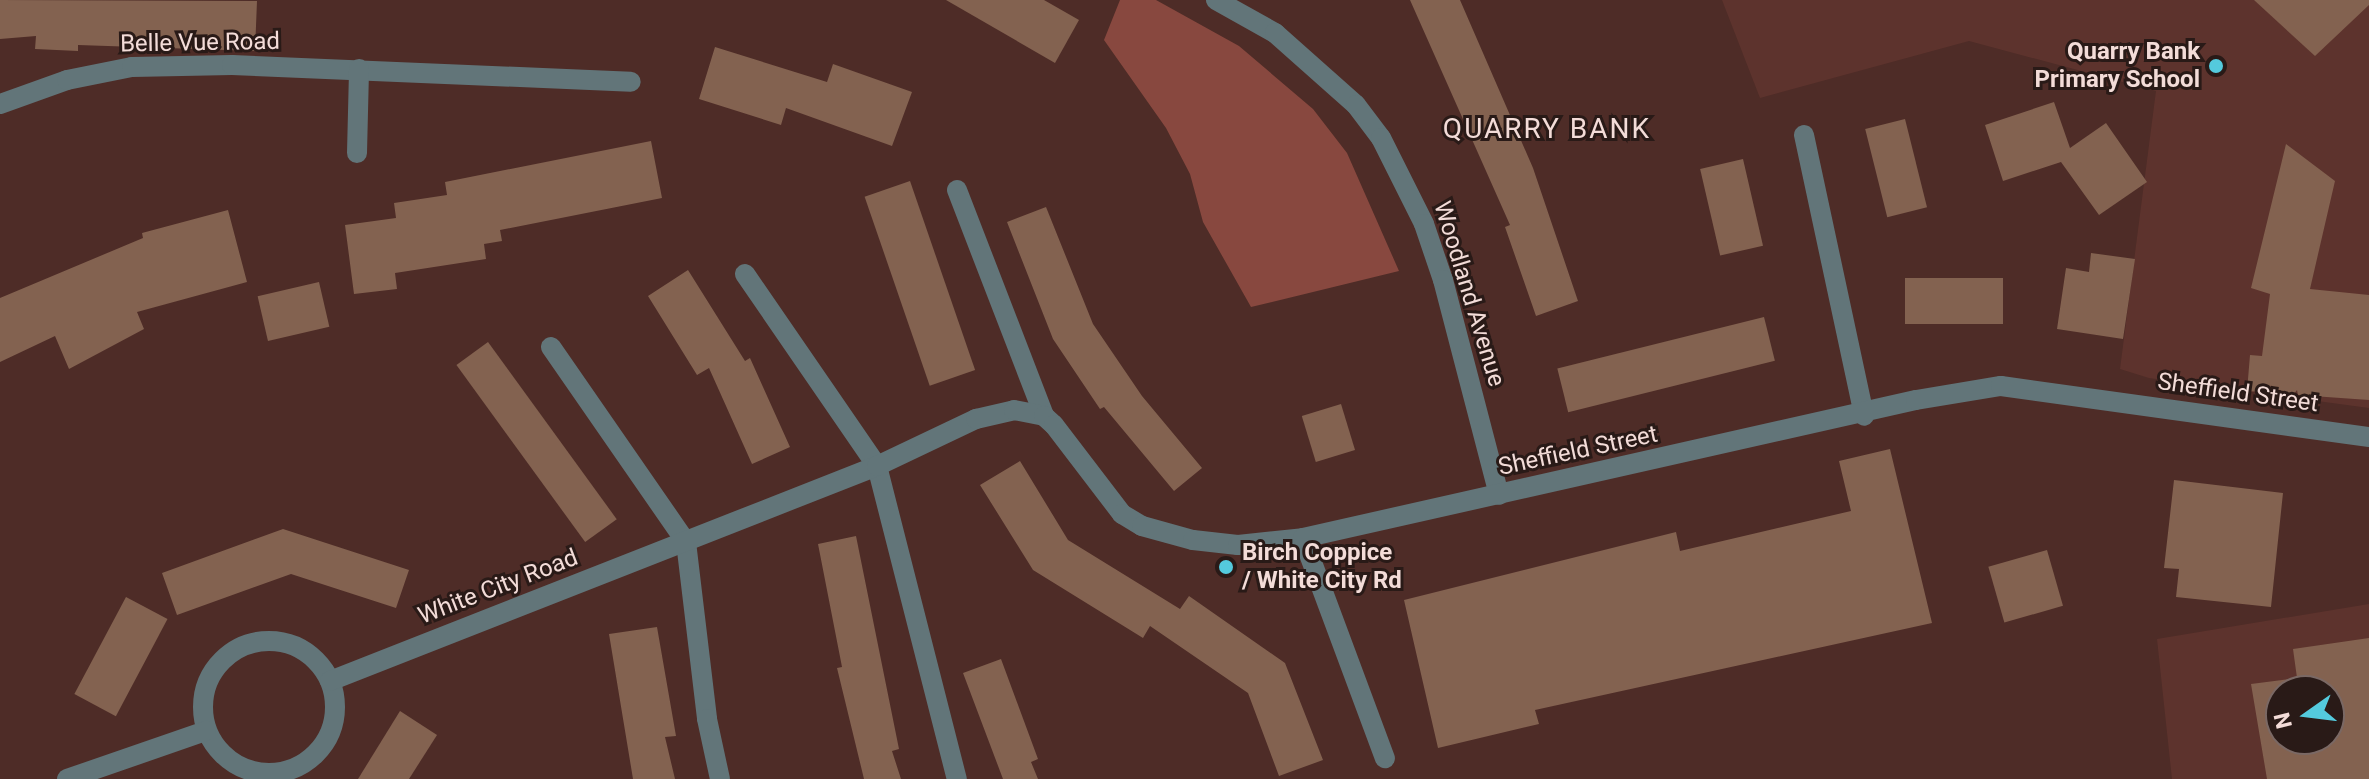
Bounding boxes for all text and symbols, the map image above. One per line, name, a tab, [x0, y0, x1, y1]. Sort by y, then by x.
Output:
street label: Belle Vue Road	[120, 27, 280, 59]
place label: Quarry Bank Primary School	[2035, 38, 2200, 94]
marker: Quarry Bank Primary School	[2207, 57, 2225, 75]
district label: QUARRY BANK	[1443, 112, 1651, 146]
street label: Woodland Avenue	[1427, 198, 1511, 390]
street label: Sheffield Street	[2156, 367, 2320, 419]
street label: Sheffield Street	[1496, 420, 1660, 482]
place label: Birch Coppice / White City Rd	[1242, 539, 1402, 595]
street label: White City Road	[414, 543, 582, 631]
marker: Birch Coppice / White City Rd	[1217, 558, 1235, 576]
north arrow	[2265, 675, 2345, 755]
text: N	[2269, 710, 2297, 731]

